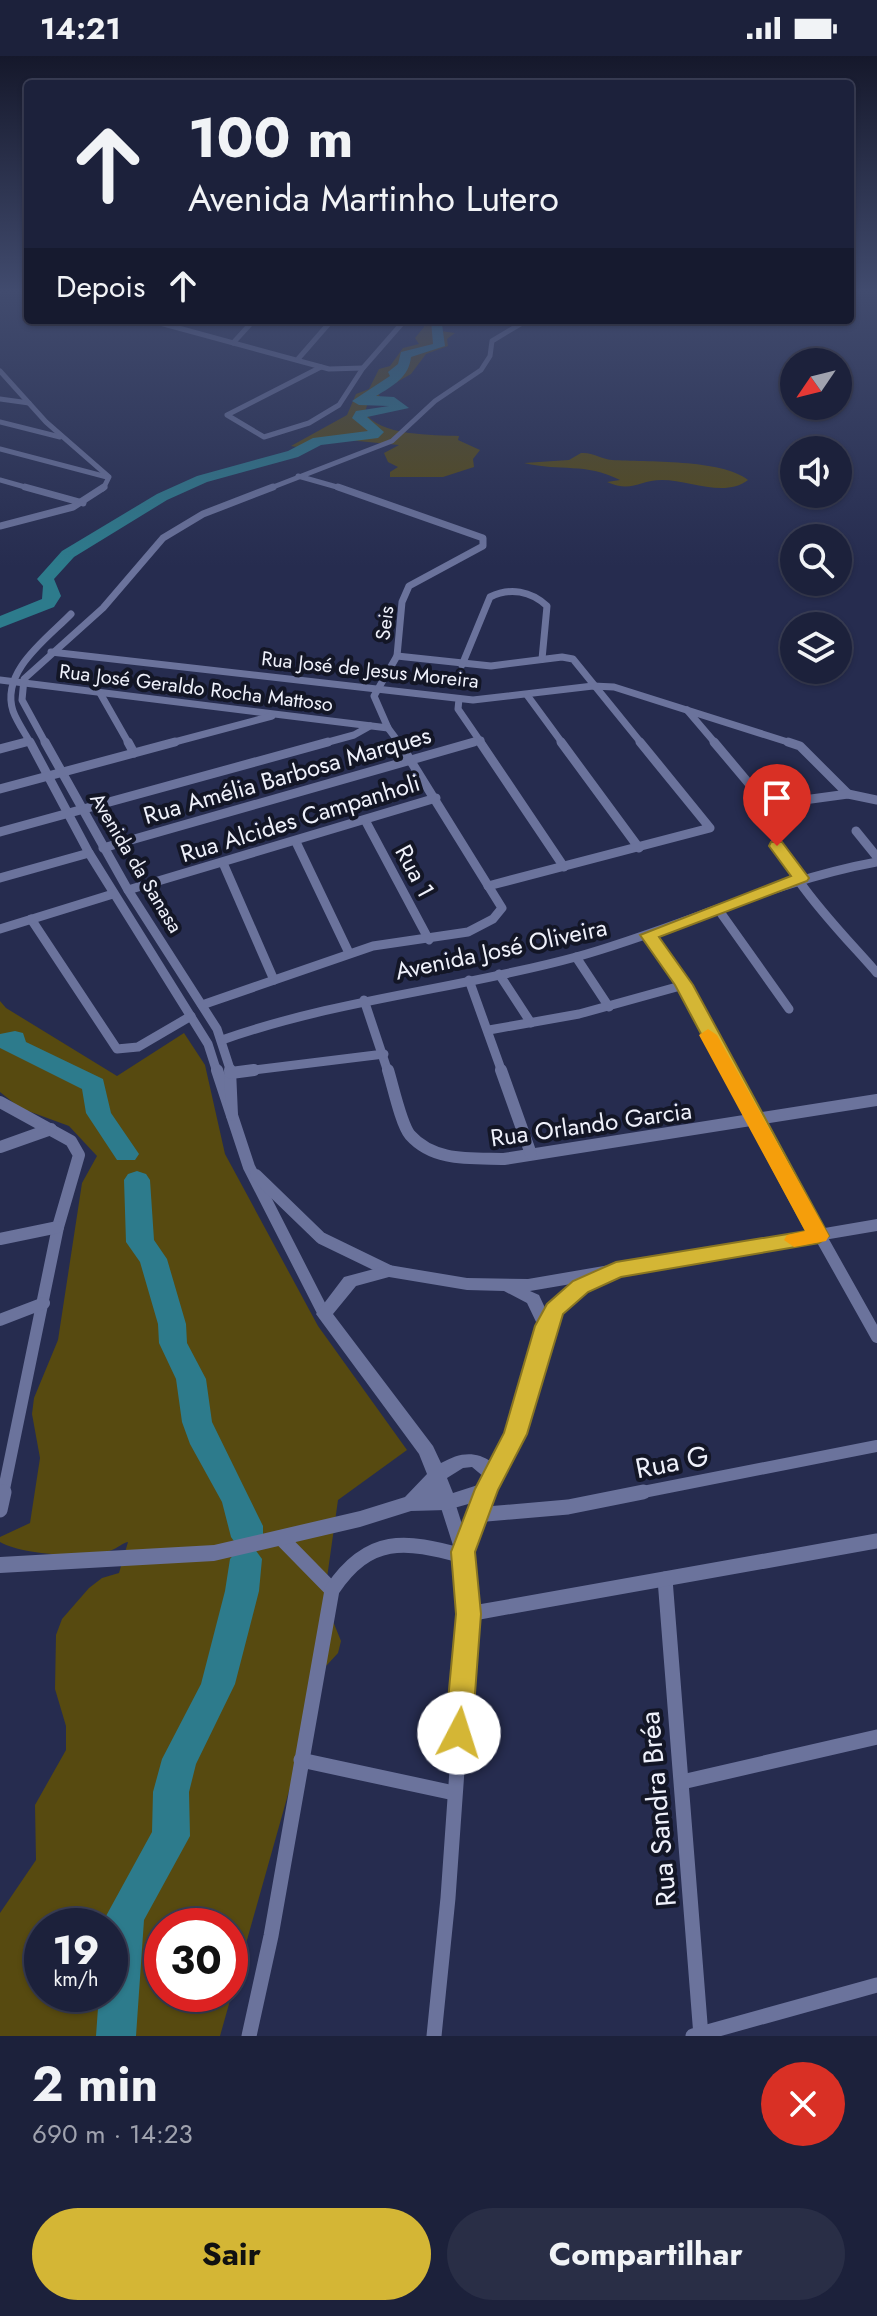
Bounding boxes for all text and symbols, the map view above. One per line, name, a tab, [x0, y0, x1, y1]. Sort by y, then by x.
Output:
text: 14:21	[40, 7, 121, 50]
text: 100 m	[188, 97, 353, 178]
icon: ahead	[56, 112, 160, 216]
text: Avenida Martinho Lutero	[188, 172, 559, 224]
icon: ahead	[161, 264, 205, 308]
text: Depois	[56, 265, 145, 308]
north arrow	[780, 348, 852, 420]
map controls	[780, 348, 852, 684]
button: sound	[780, 436, 852, 508]
button: search	[780, 524, 852, 596]
street label: Seis	[369, 604, 401, 642]
button: layers	[780, 612, 852, 684]
street label: Rua José de Jesus Moreira	[260, 644, 480, 696]
street label: Rua José Geraldo Rocha Mattoso	[57, 657, 335, 719]
street label: Rua Amélia Barbosa Marques	[139, 717, 435, 833]
pin	[743, 764, 811, 846]
street label: Rua Alcides Campanholi	[176, 765, 424, 871]
icon: arrive	[755, 776, 799, 820]
street label: Avenida da Sanasa	[83, 787, 189, 939]
street label: Rua 1	[386, 838, 444, 904]
street label: Avenida José Oliveira	[392, 909, 610, 989]
street label: Rua Orlando Garcia	[488, 1093, 694, 1155]
street label: Rua G	[632, 1435, 712, 1489]
position arrow	[417, 1691, 501, 1775]
street label: Rua Sandra Bréa	[629, 1710, 687, 1908]
speed limit sign: 30	[144, 1908, 248, 2012]
text: 19	[52, 1921, 100, 1979]
text: km/h	[53, 1965, 99, 1994]
text: 2 min	[32, 2050, 158, 2119]
button: close	[761, 2062, 845, 2146]
text: 690 m · 14:23	[32, 2115, 193, 2153]
button: Sair	[32, 2208, 431, 2300]
button: Compartilhar	[447, 2208, 845, 2300]

